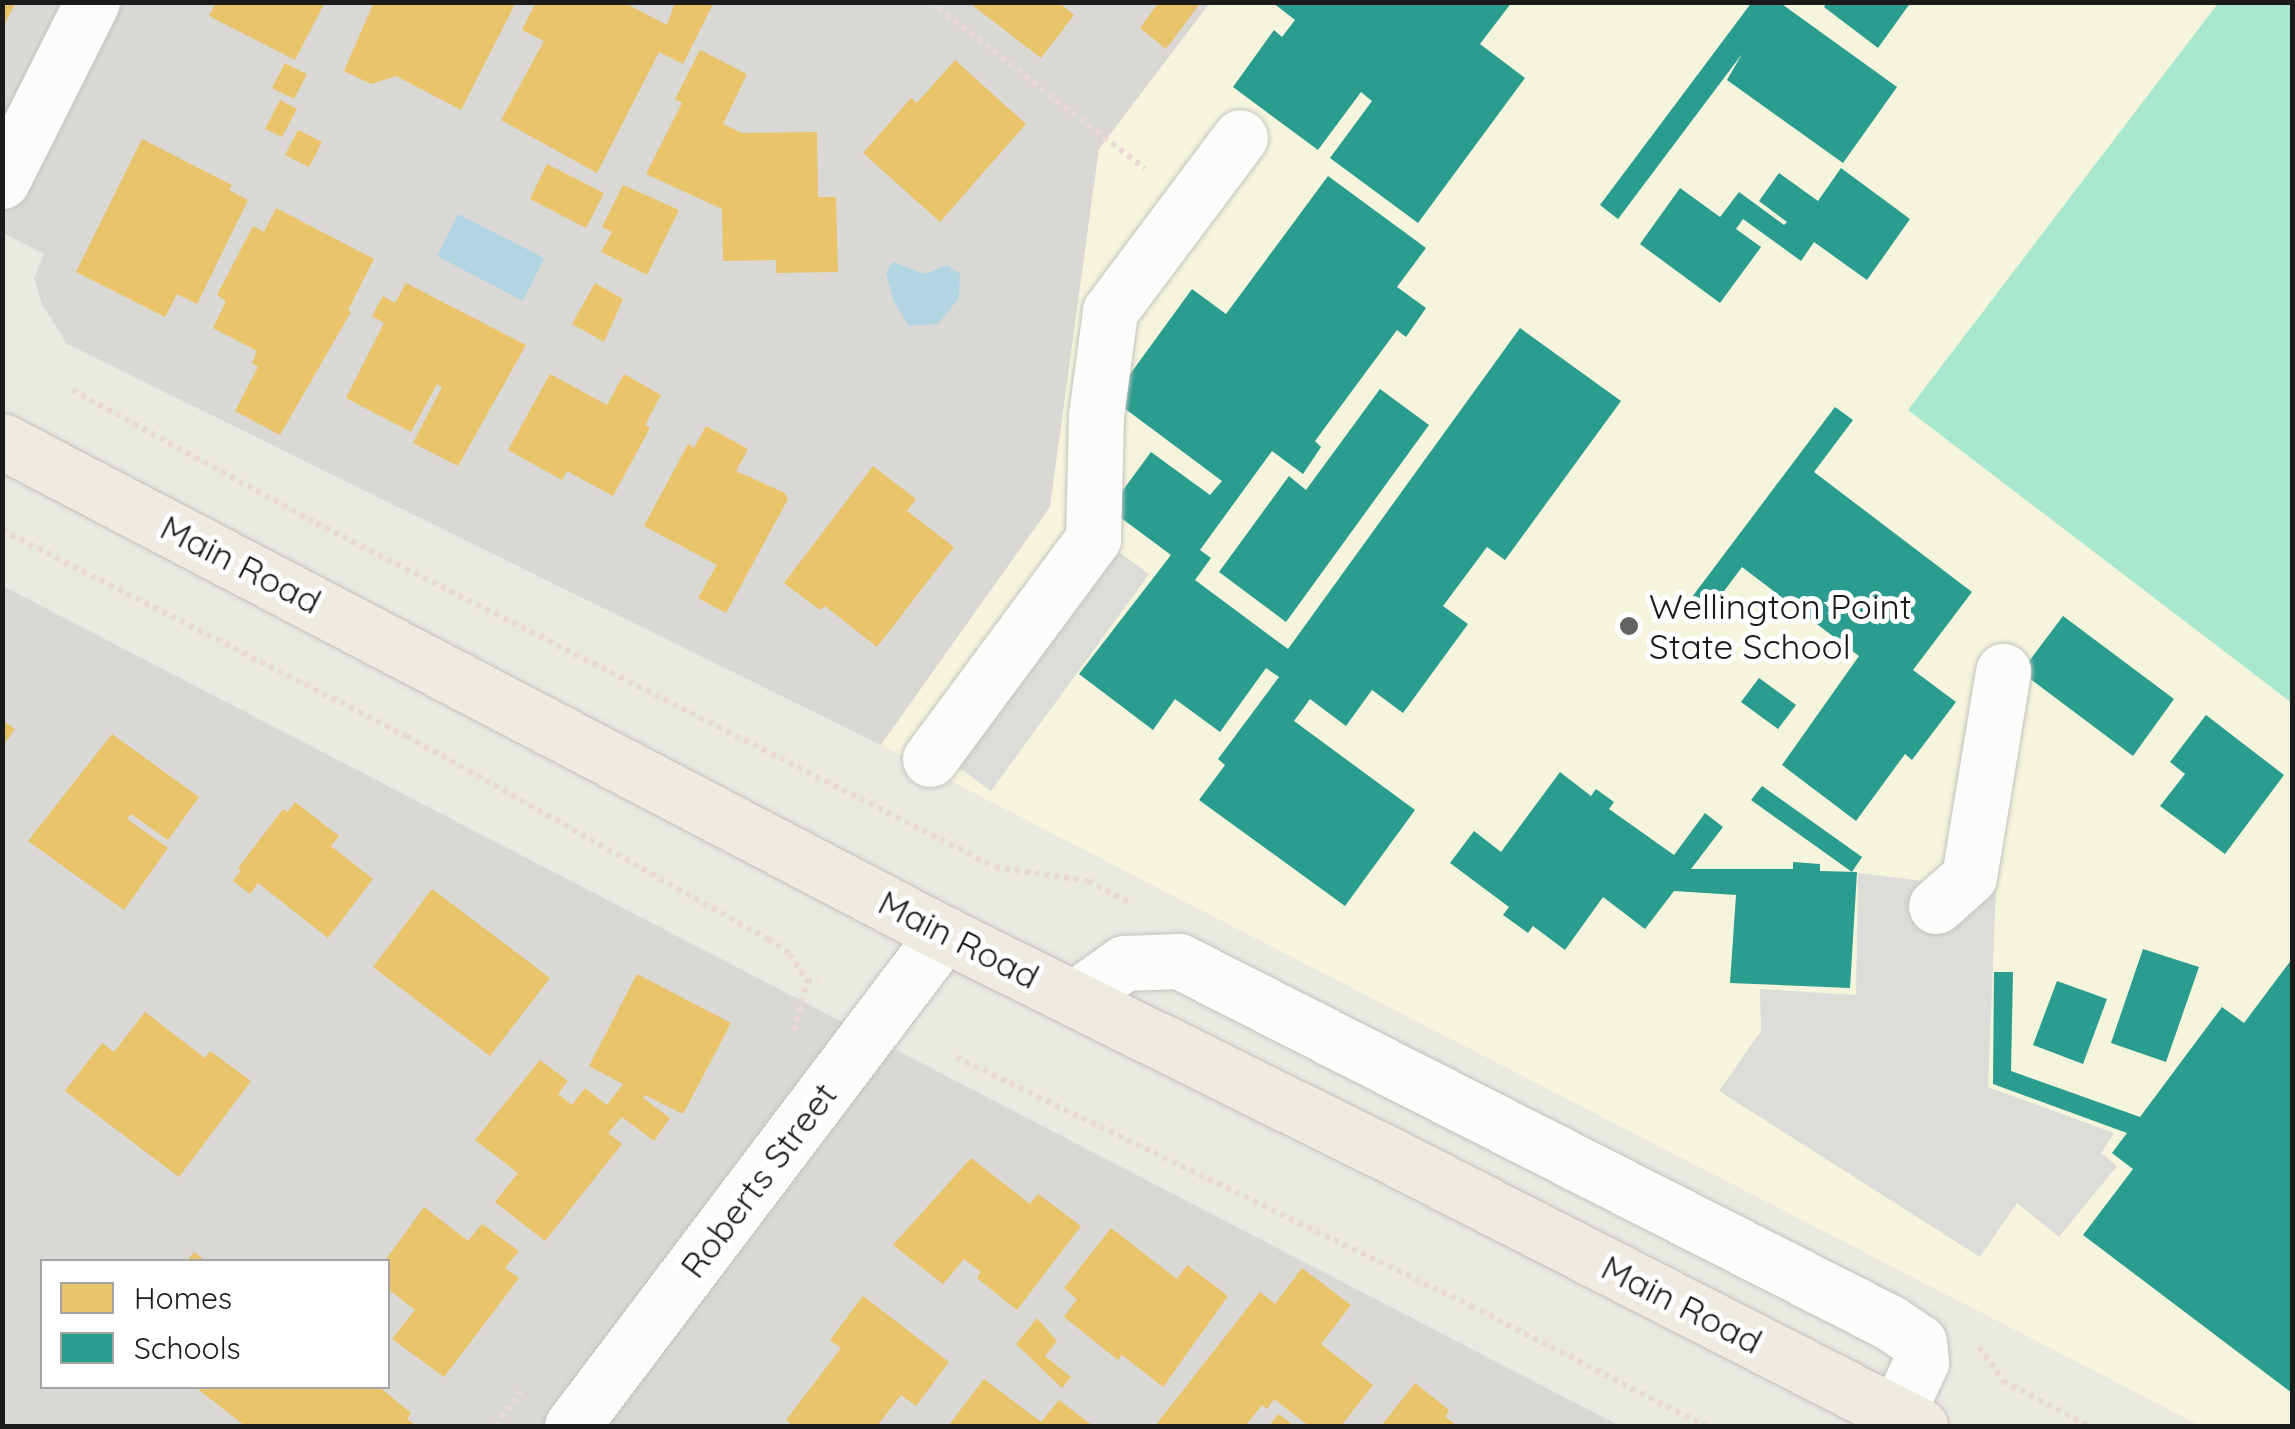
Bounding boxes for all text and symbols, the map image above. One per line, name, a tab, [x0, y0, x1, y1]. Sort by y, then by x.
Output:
street label: Main Road	[154, 506, 328, 622]
place label: Wellington Point State School	[1649, 585, 1912, 667]
marker: Wellington Point State School	[1618, 615, 1640, 637]
street label: Main Road	[872, 881, 1046, 997]
street label: Roberts Street	[671, 1074, 845, 1286]
street label: Main Road	[1595, 1246, 1769, 1362]
legend	[40, 1259, 390, 1389]
text: Homes	[134, 1279, 232, 1317]
text: Schools	[134, 1329, 241, 1367]

